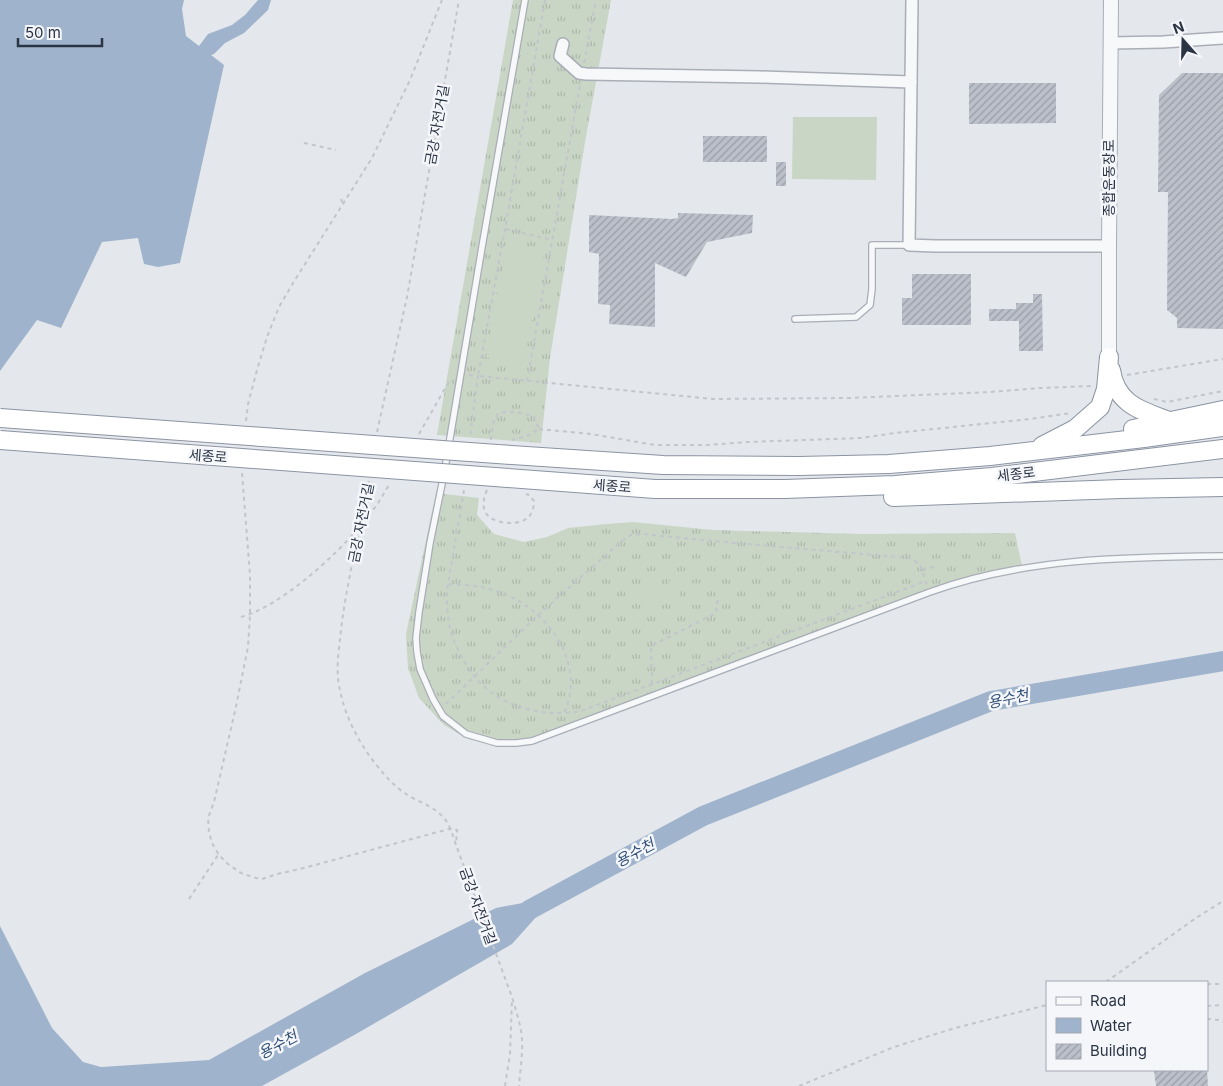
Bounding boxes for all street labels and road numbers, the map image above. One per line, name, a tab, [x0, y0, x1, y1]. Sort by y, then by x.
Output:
street label: 금강 자전거길	[421, 83, 452, 166]
street label: 종합운동장로	[1100, 139, 1117, 217]
street label: 세종로	[188, 446, 228, 465]
street label: 세종로	[996, 463, 1036, 484]
street label: 세종로	[592, 476, 632, 495]
street label: 금강 자전거길	[344, 481, 377, 564]
street label: 금강 자전거길	[457, 865, 500, 947]

